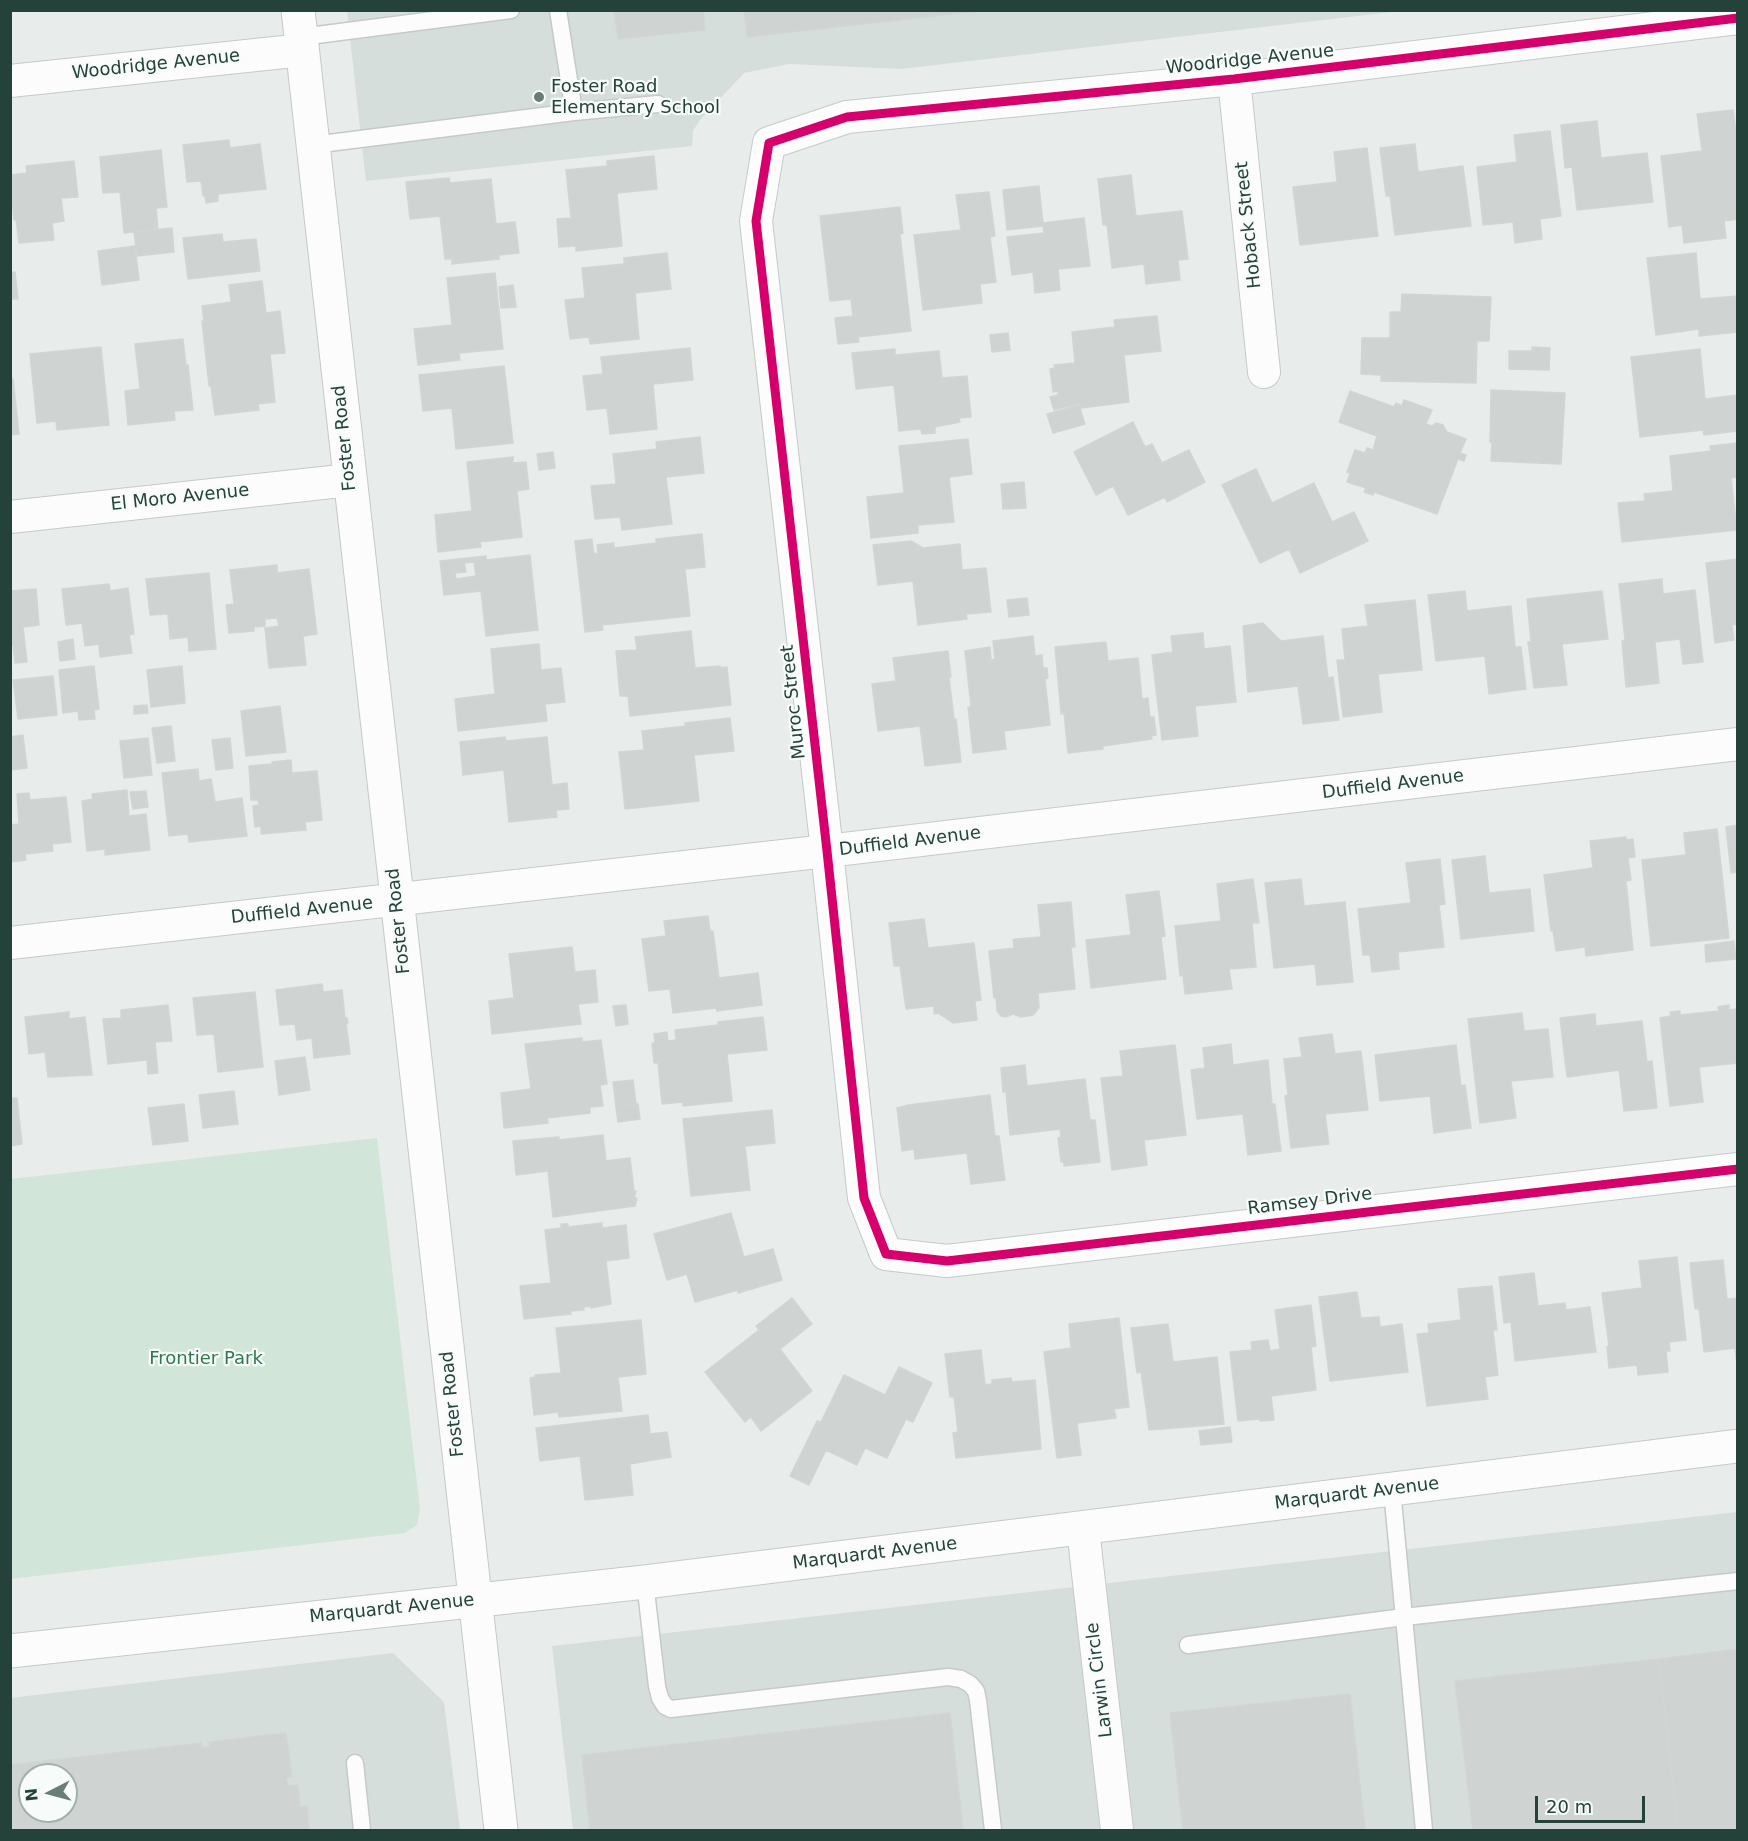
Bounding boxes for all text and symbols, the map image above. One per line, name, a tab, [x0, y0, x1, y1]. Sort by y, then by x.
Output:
street label: Woodridge Avenue	[1165, 40, 1335, 80]
street label: Woodridge Avenue	[71, 45, 241, 85]
place label: Foster Road Elementary School	[551, 76, 720, 118]
marker: Foster Road Elementary School	[532, 90, 546, 104]
street label: Hoback Street	[1232, 160, 1266, 290]
street label: Foster Road	[329, 384, 361, 492]
street label: El Moro Avenue	[110, 480, 250, 516]
street label: Muroc Street	[777, 644, 811, 760]
street label: Duffield Avenue	[1321, 766, 1465, 804]
street label: Duffield Avenue	[838, 823, 982, 861]
street label: Foster Road	[383, 867, 415, 975]
street label: Duffield Avenue	[230, 893, 374, 929]
street label: Ramsey Drive	[1246, 1184, 1374, 1220]
park label: Frontier Park	[149, 1348, 263, 1370]
street label: Foster Road	[437, 1350, 469, 1458]
street label: Marquardt Avenue	[1273, 1473, 1441, 1515]
street label: Marquardt Avenue	[791, 1533, 959, 1575]
street label: Marquardt Avenue	[308, 1590, 476, 1628]
street label: Larwin Circle	[1082, 1621, 1118, 1739]
north arrow	[18, 1763, 78, 1823]
scale bar	[1538, 1784, 1648, 1822]
text: N	[21, 1787, 42, 1802]
text: 20 m	[1546, 1796, 1592, 1817]

